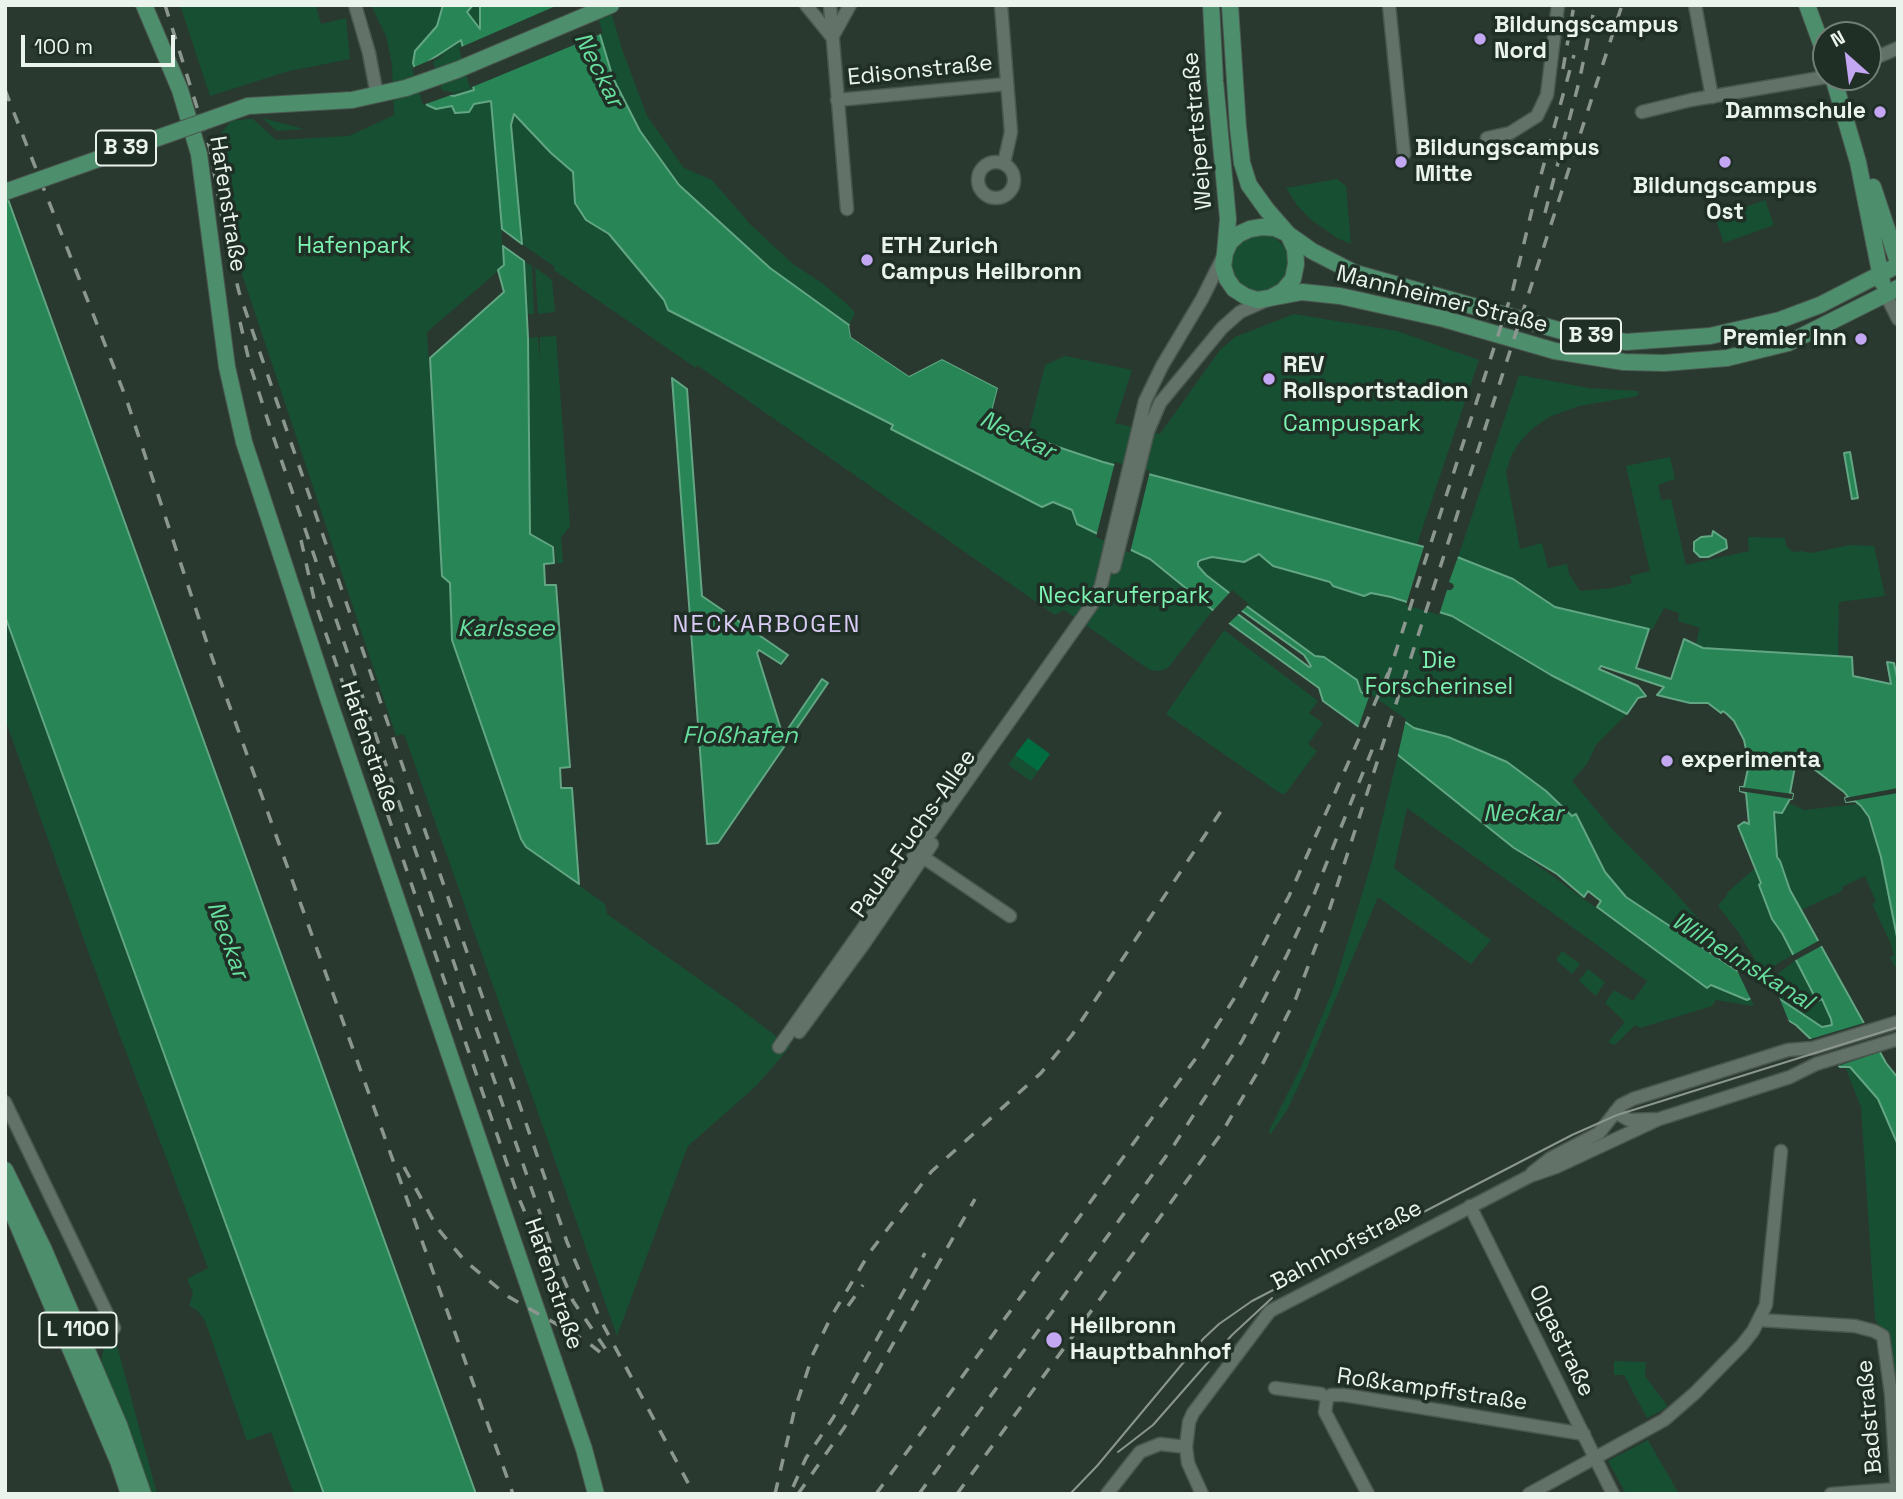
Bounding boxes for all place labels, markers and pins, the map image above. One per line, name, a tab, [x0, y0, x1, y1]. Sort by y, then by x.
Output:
place label: Bildungscampus Nord	[1494, 12, 1679, 66]
marker: Bildungscampus Nord	[1472, 31, 1488, 47]
place label: Dammschule	[1725, 98, 1866, 126]
marker: Dammschule	[1872, 104, 1888, 120]
place label: Bildungscampus Mitte	[1415, 135, 1600, 189]
marker: Bildungscampus Mitte	[1393, 154, 1409, 170]
marker: Bildungscampus Ost	[1717, 154, 1733, 170]
place label: Bildungscampus Ost	[1633, 173, 1817, 227]
place label: ETH Zurich Campus Heilbronn	[881, 233, 1082, 287]
marker: ETH Zurich Campus Heilbronn	[859, 252, 875, 268]
place label: Premier Inn	[1723, 325, 1847, 353]
marker: Premier Inn	[1853, 331, 1869, 347]
place label: REV Rollsportstadion	[1283, 352, 1469, 406]
marker: REV Rollsportstadion	[1261, 371, 1277, 387]
place label: experimenta	[1681, 747, 1821, 775]
marker: experimenta	[1659, 753, 1675, 769]
place label: Heilbronn Hauptbahnhof	[1070, 1313, 1231, 1367]
marker: Heilbronn Hauptbahnhof	[1044, 1330, 1064, 1350]

